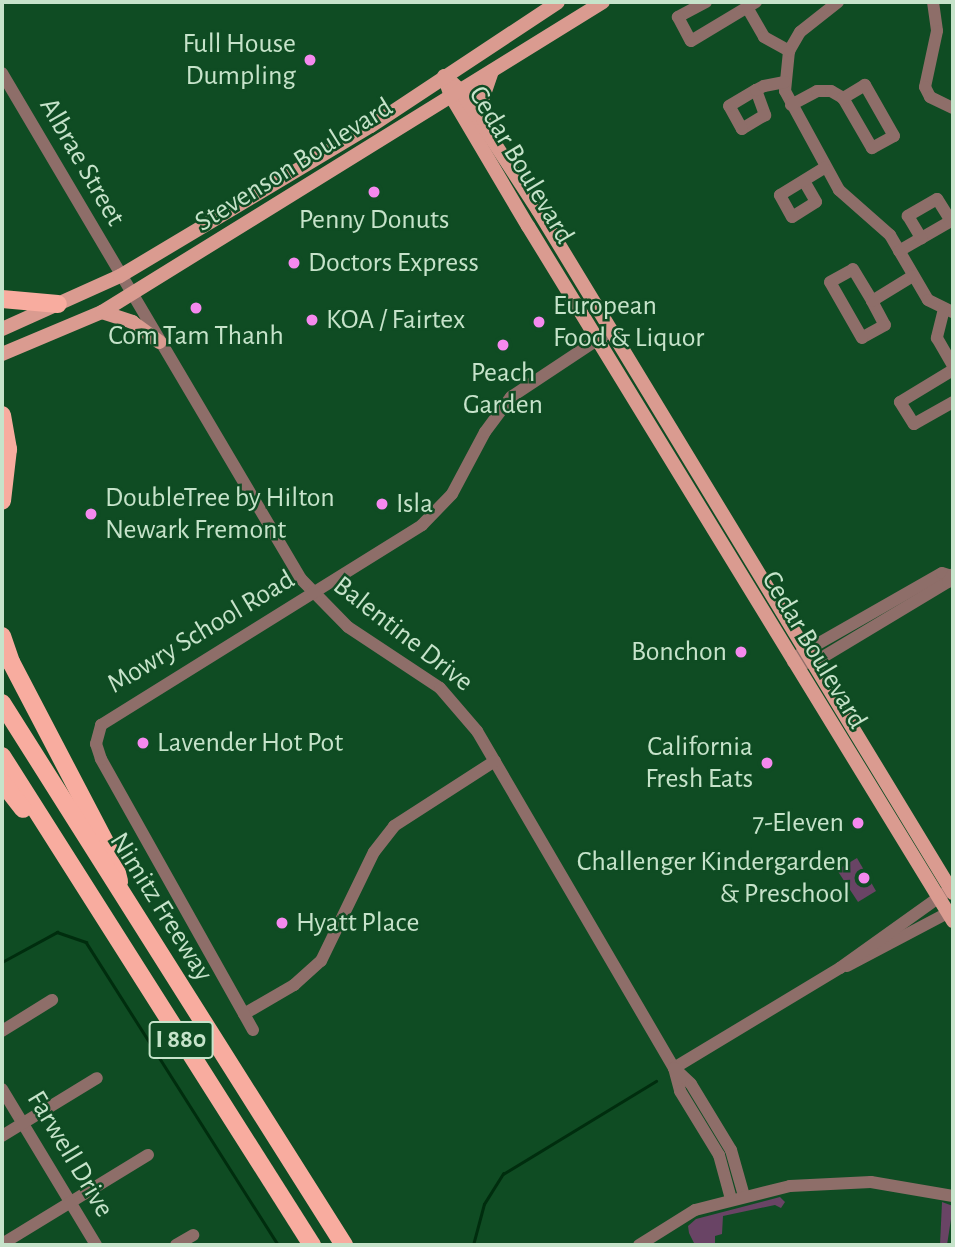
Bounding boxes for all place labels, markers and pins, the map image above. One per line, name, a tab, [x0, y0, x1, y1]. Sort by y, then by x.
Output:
place label: Full House Dumpling	[183, 27, 296, 93]
marker: Full House Dumpling	[302, 52, 318, 68]
marker: Penny Donuts	[366, 184, 382, 200]
place label: Penny Donuts	[299, 203, 449, 237]
place label: Doctors Express	[308, 246, 479, 280]
marker: Doctors Express	[286, 255, 302, 271]
place label: European Food & Liquor	[553, 289, 704, 355]
marker: Com Tam Thanh	[188, 300, 204, 316]
place label: KOA / Fairtex	[326, 303, 465, 337]
marker: KOA / Fairtex	[304, 312, 320, 328]
marker: European Food & Liquor	[531, 314, 547, 330]
place label: Com Tam Thanh	[108, 319, 284, 353]
marker: Peach Garden	[495, 337, 511, 353]
place label: Peach Garden	[463, 356, 543, 422]
place label: DoubleTree by Hilton Newark Fremont	[105, 481, 335, 547]
place label: Isla	[396, 487, 433, 521]
marker: Isla	[374, 496, 390, 512]
marker: DoubleTree by Hilton Newark Fremont	[83, 506, 99, 522]
place label: Bonchon	[631, 635, 727, 669]
marker: Bonchon	[733, 644, 749, 660]
place label: Lavender Hot Pot	[157, 726, 343, 760]
place label: California Fresh Eats	[645, 730, 753, 796]
marker: Lavender Hot Pot	[135, 735, 151, 751]
marker: California Fresh Eats	[759, 755, 775, 771]
place label: 7-Eleven	[752, 806, 844, 840]
marker: 7-Eleven	[850, 815, 866, 831]
place label: Challenger Kindergarden & Preschool	[577, 845, 850, 911]
marker: Challenger Kindergarden & Preschool	[856, 870, 872, 886]
place label: Hyatt Place	[296, 906, 419, 940]
marker: Hyatt Place	[274, 915, 290, 931]

